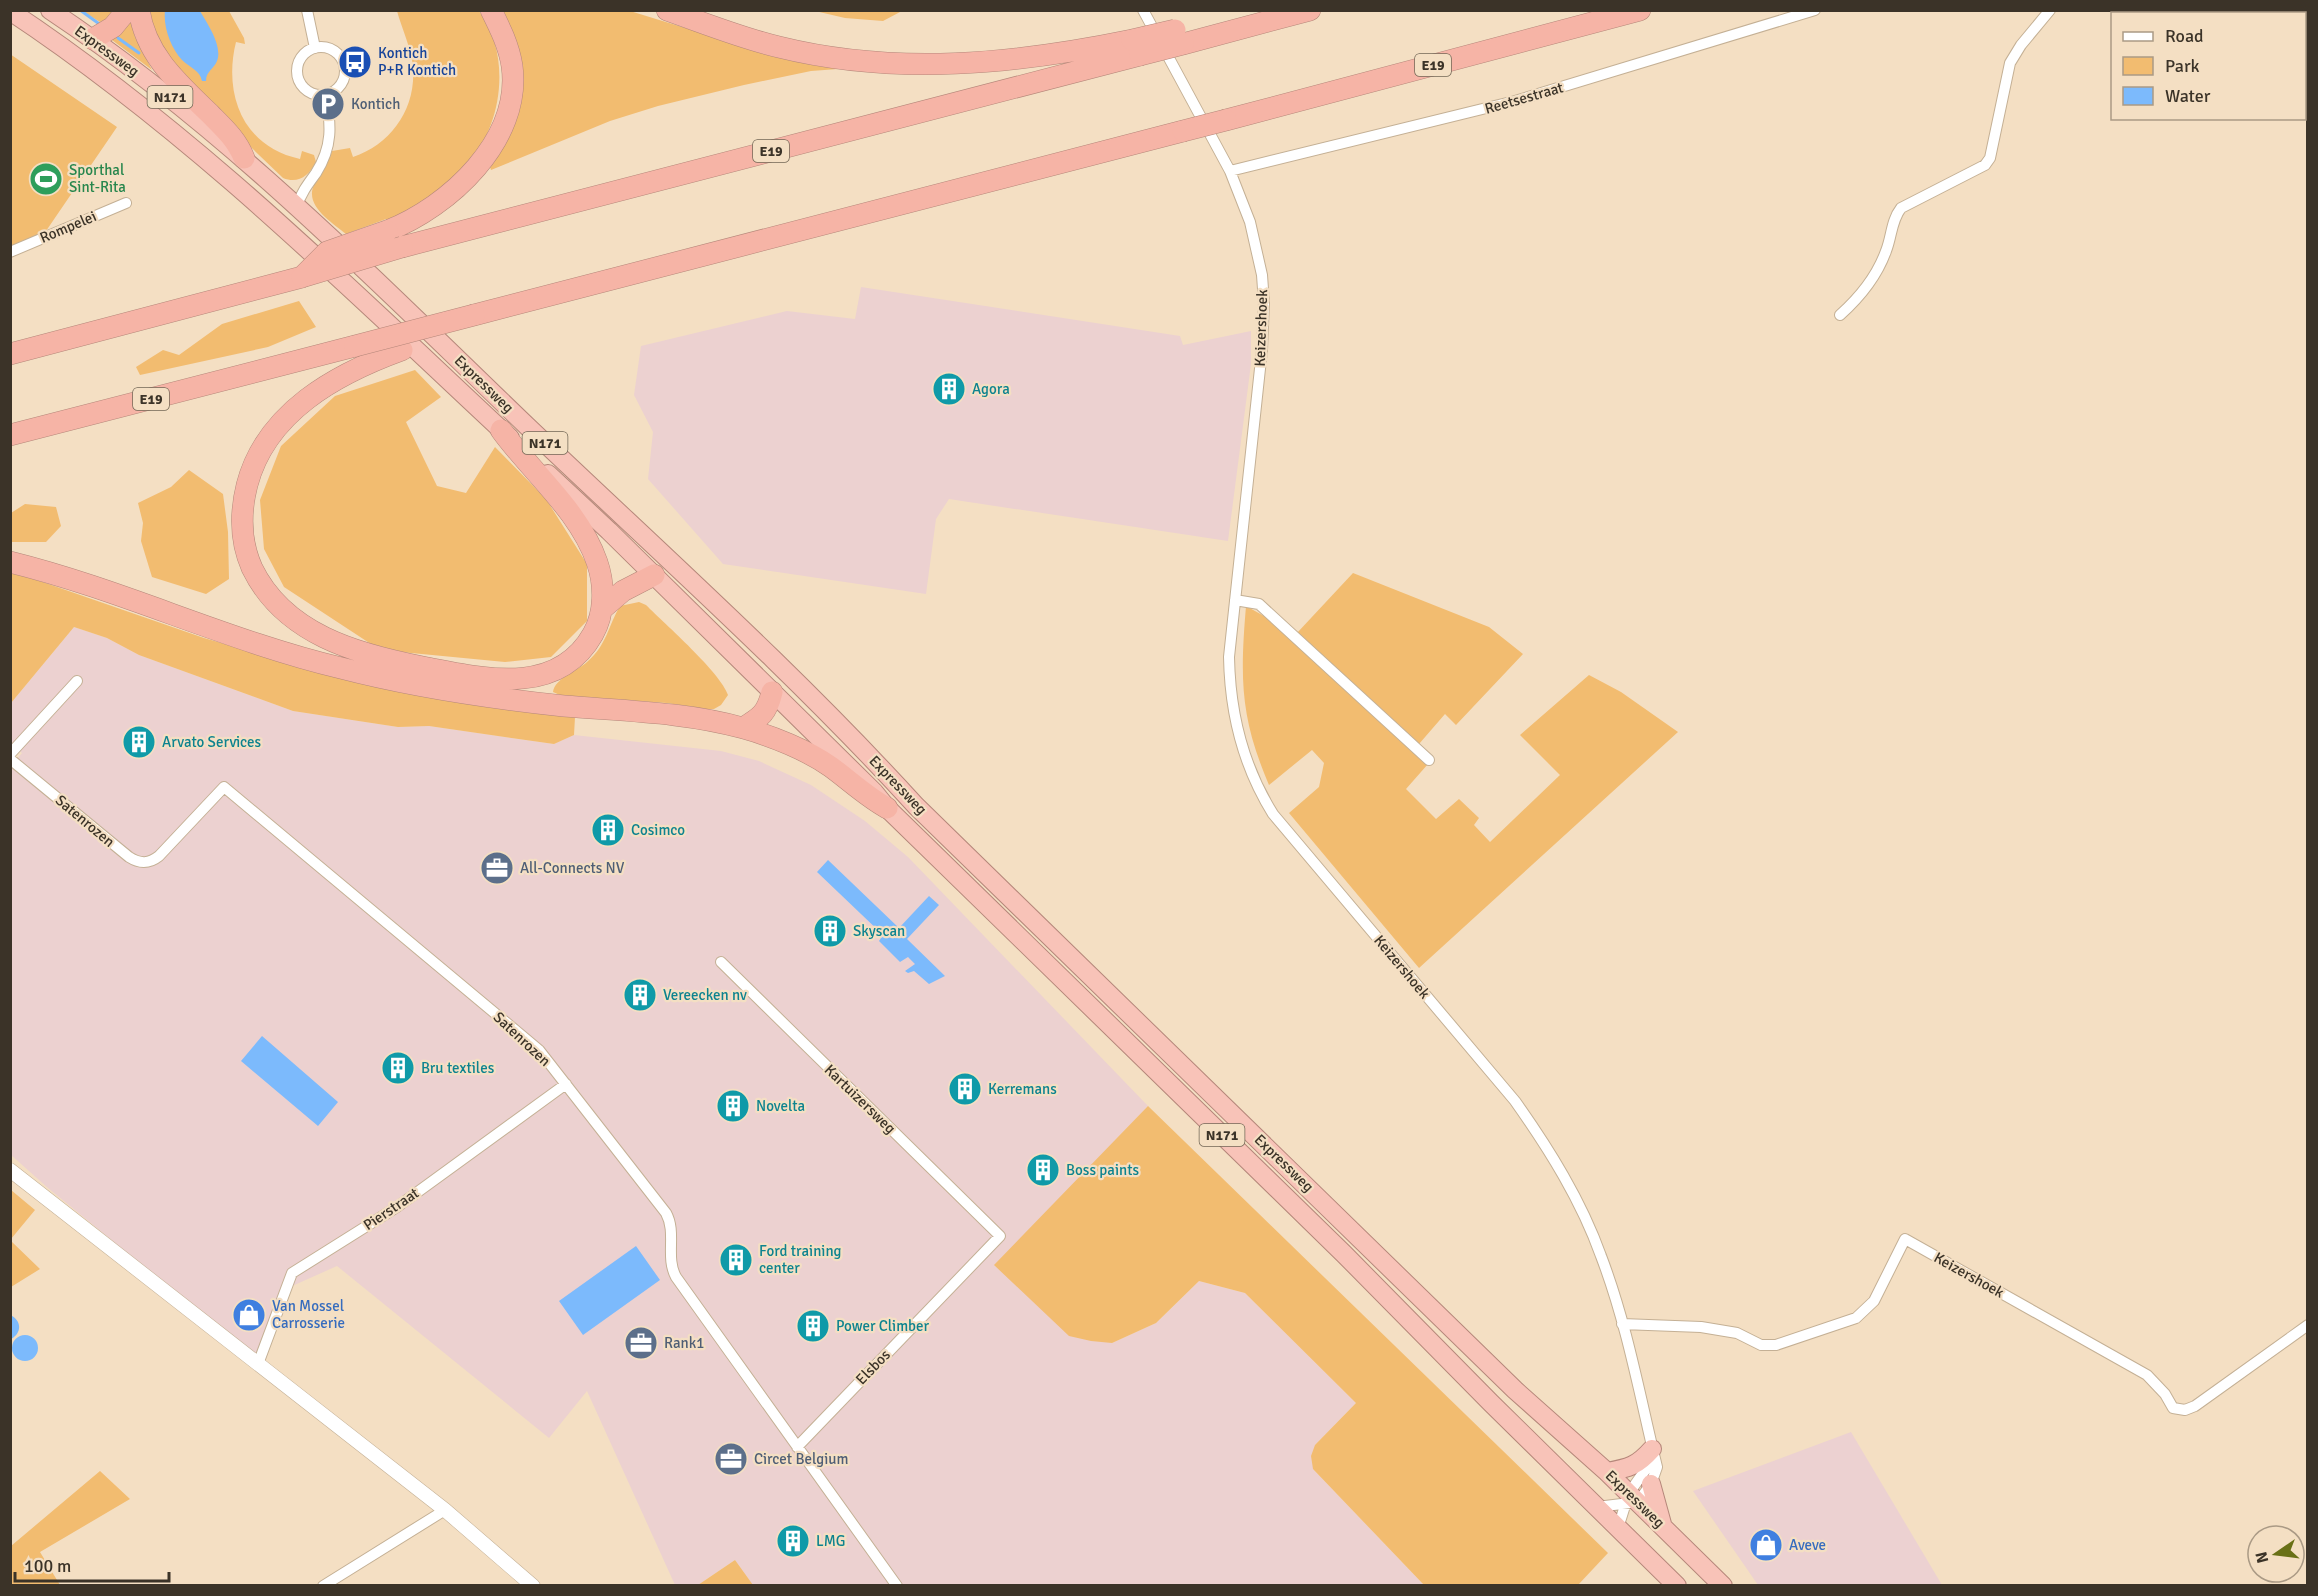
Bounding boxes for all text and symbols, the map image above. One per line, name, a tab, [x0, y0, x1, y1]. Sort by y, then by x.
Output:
legend	[2111, 12, 2306, 120]
street label: Expressweg	[71, 22, 143, 80]
text: Road	[2165, 25, 2204, 47]
bus stop icon: Kontich P+R Kontich	[337, 44, 373, 80]
place label: Kontich P+R Kontich	[378, 44, 456, 79]
road number: E19	[1415, 54, 1451, 76]
text: Park	[2165, 55, 2200, 77]
street label: Reetsestraat	[1483, 78, 1565, 118]
text: Water	[2165, 85, 2211, 107]
road number: N171	[148, 86, 192, 108]
parking icon: Kontich	[310, 86, 346, 122]
place label: Kontich	[351, 95, 400, 113]
road number: E19	[753, 140, 789, 162]
sports icon: Sporthal Sint-Rita	[28, 161, 64, 197]
place label: Sporthal Sint-Rita	[69, 161, 126, 196]
street label: Rompelei	[37, 207, 99, 247]
street label: Keizershoek	[1251, 289, 1271, 367]
street label: Expressweg	[451, 351, 517, 417]
building icon: Agora	[931, 371, 967, 407]
place label: Agora	[972, 380, 1010, 398]
road number: E19	[133, 388, 169, 410]
road number: N171	[522, 432, 568, 454]
building icon: Arvato Services	[121, 724, 157, 760]
place label: Arvato Services	[162, 733, 262, 751]
street label: Expressweg	[865, 752, 931, 818]
street label: Satenrozen	[52, 791, 118, 851]
building icon: Cosimco	[590, 812, 626, 848]
place label: Cosimco	[631, 821, 685, 839]
office icon: All-Connects NV	[479, 850, 515, 886]
place label: All-Connects NV	[520, 859, 625, 877]
building icon: Skyscan	[812, 913, 848, 949]
place label: Skyscan	[853, 922, 905, 940]
street label: Keizershoek	[1370, 932, 1434, 1003]
building icon: Vereecken nv	[622, 977, 658, 1013]
place label: Vereecken nv	[663, 986, 747, 1004]
street label: Satenrozen	[490, 1008, 554, 1070]
building icon: Bru textiles	[380, 1050, 416, 1086]
place label: Bru textiles	[421, 1059, 495, 1077]
street label: Kartuizersweg	[821, 1061, 899, 1137]
building icon: Kerremans	[947, 1071, 983, 1107]
place label: Kerremans	[988, 1080, 1057, 1098]
building icon: Novelta	[715, 1088, 751, 1124]
place label: Novelta	[756, 1097, 805, 1115]
road number: N171	[1200, 1124, 1244, 1146]
street label: Expressweg	[1251, 1130, 1317, 1196]
building icon: Boss paints	[1025, 1152, 1061, 1188]
place label: Boss paints	[1066, 1161, 1139, 1179]
street label: Pierstraat	[360, 1184, 422, 1234]
building icon: Ford training center	[718, 1242, 754, 1278]
place label: Ford training center	[759, 1242, 842, 1277]
street label: Keizershoek	[1931, 1248, 2008, 1302]
shop icon: Van Mossel Carrosserie	[231, 1297, 267, 1333]
place label: Van Mossel Carrosserie	[272, 1297, 345, 1332]
building icon: Power Climber	[795, 1308, 831, 1344]
place label: Power Climber	[836, 1317, 930, 1335]
office icon: Rank1	[623, 1325, 659, 1361]
place label: Rank1	[664, 1334, 704, 1352]
street label: Elsbos	[852, 1345, 894, 1388]
office icon: Circet Belgium	[713, 1441, 749, 1477]
place label: Circet Belgium	[754, 1450, 848, 1468]
street label: Expressweg	[1602, 1466, 1668, 1532]
building icon: LMG	[775, 1523, 811, 1559]
north arrow	[2246, 1524, 2306, 1584]
shop icon: Aveve	[1748, 1527, 1784, 1563]
place label: LMG	[816, 1532, 845, 1550]
place label: Aveve	[1789, 1536, 1826, 1554]
scale bar	[15, 1545, 170, 1583]
text: N	[2251, 1550, 2273, 1565]
text: 100 m	[24, 1555, 71, 1577]

